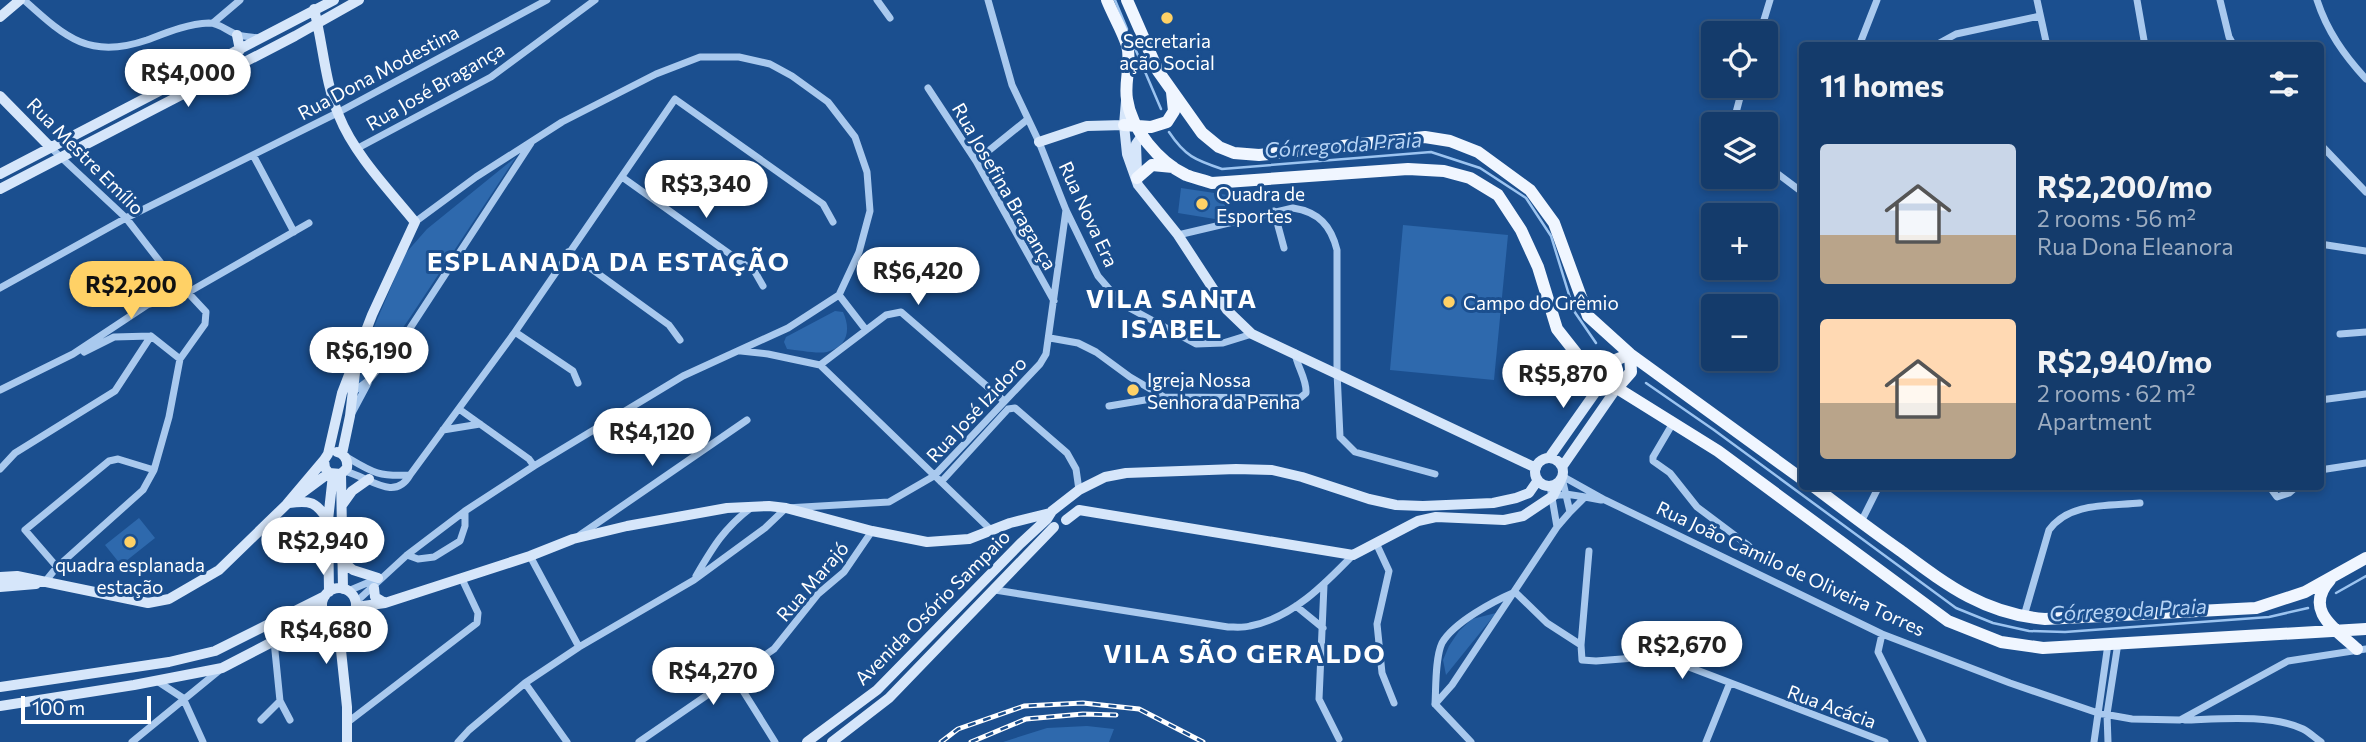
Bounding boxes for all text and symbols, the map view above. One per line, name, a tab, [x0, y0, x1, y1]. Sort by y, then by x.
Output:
marker: Secretaria ação Social	[1159, 10, 1175, 26]
street label: Rua Dona Modestina	[293, 20, 463, 124]
map controls	[1701, 21, 1778, 371]
button: locate	[1701, 21, 1778, 98]
place label: Secretaria ação Social	[1119, 29, 1215, 74]
street label: Rua José Bragança	[362, 37, 508, 135]
pin: R$4,000	[123, 50, 253, 109]
text: R$4,000	[141, 58, 235, 86]
icon: filters	[2265, 65, 2303, 103]
text: 11 homes	[1820, 66, 1944, 103]
street label: Rua Mestre Emílio	[23, 93, 149, 219]
street label: Rua Josefina Bragança	[948, 98, 1062, 274]
button: layers	[1701, 112, 1778, 189]
water label: Córrego da Praia	[1263, 126, 1423, 162]
street label: Rua Nova Era	[1055, 158, 1123, 270]
pin: R$3,340	[641, 160, 771, 220]
text: R$2,200/mo	[2037, 167, 2212, 204]
text: R$3,340	[661, 169, 751, 197]
icon: home	[1876, 172, 1960, 256]
place label: Quadra de Esportes	[1216, 182, 1305, 227]
marker: Quadra de Esportes	[1194, 196, 1210, 212]
button: +	[1701, 203, 1778, 280]
text: 2 rooms · 56 m²	[2037, 204, 2196, 232]
text: Rua Dona Eleanora	[2037, 232, 2233, 260]
district label: ESPLANADA DA ESTAÇÃO	[427, 245, 791, 276]
pin: R$6,420	[853, 247, 983, 307]
text: R$6,420	[873, 256, 963, 284]
pin: R$2,200	[66, 262, 196, 321]
text: R$2,200	[85, 270, 177, 298]
district label: VILA SANTA ISABEL	[1086, 282, 1258, 343]
place label: Campo do Grêmio	[1463, 291, 1619, 314]
marker: Campo do Grêmio	[1441, 294, 1457, 310]
button: −	[1701, 294, 1778, 371]
pin: R$6,190	[304, 328, 434, 387]
text: R$6,190	[326, 336, 412, 364]
text: R$2,940/mo	[2037, 342, 2212, 379]
icon: home	[1876, 347, 1960, 431]
pin: R$5,870	[1498, 350, 1628, 410]
street label: Rua José Izidoro	[921, 351, 1031, 467]
text: R$5,870	[1518, 359, 1608, 387]
place label: Igreja Nossa Senhora da Penha	[1147, 368, 1300, 413]
text: 2 rooms · 62 m²	[2037, 379, 2196, 407]
marker: Igreja Nossa Senhora da Penha	[1125, 382, 1141, 398]
text: Apartment	[2037, 407, 2152, 435]
pin: R$4,120	[587, 408, 717, 468]
text: R$4,120	[609, 417, 695, 445]
street label: Rua João Camilo de Oliveira Torres	[1653, 496, 1929, 640]
pin: R$2,940	[258, 518, 388, 577]
street label: Avenida Osório Sampaio	[850, 525, 1014, 689]
text: R$2,940	[277, 526, 369, 554]
marker: quadra esplanada estação	[122, 534, 138, 550]
street label: Rua Marajó	[771, 536, 853, 626]
place label: quadra esplanada estação	[55, 553, 205, 598]
water label: Córrego da Praia	[2048, 592, 2208, 626]
pin: R$4,680	[261, 606, 391, 666]
text: R$4,680	[280, 615, 372, 643]
pin: R$2,670	[1617, 622, 1747, 681]
text: R$2,670	[1637, 630, 1727, 658]
district label: VILA SÃO GERALDO	[1103, 637, 1387, 668]
pin: R$4,270	[648, 648, 778, 707]
text: R$4,270	[668, 656, 758, 684]
street label: Rua Acácia	[1784, 679, 1880, 733]
scale bar	[21, 693, 150, 725]
text: 100 m	[32, 696, 85, 719]

